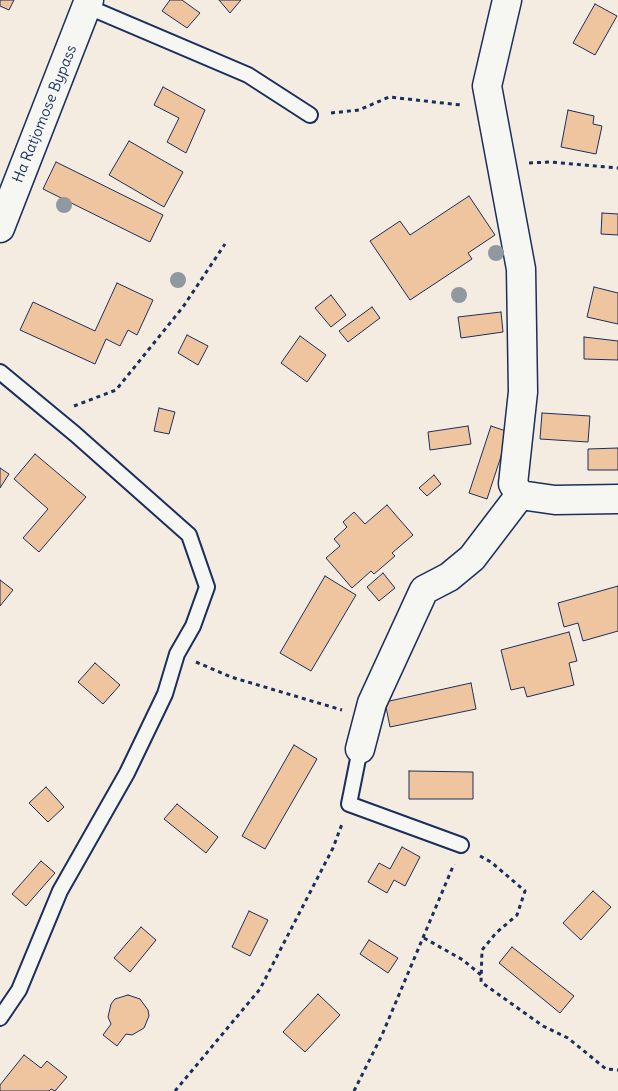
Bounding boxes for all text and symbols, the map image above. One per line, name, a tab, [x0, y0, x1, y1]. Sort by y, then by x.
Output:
street label: Ha Ratjomose Bypass	[9, 43, 81, 185]

